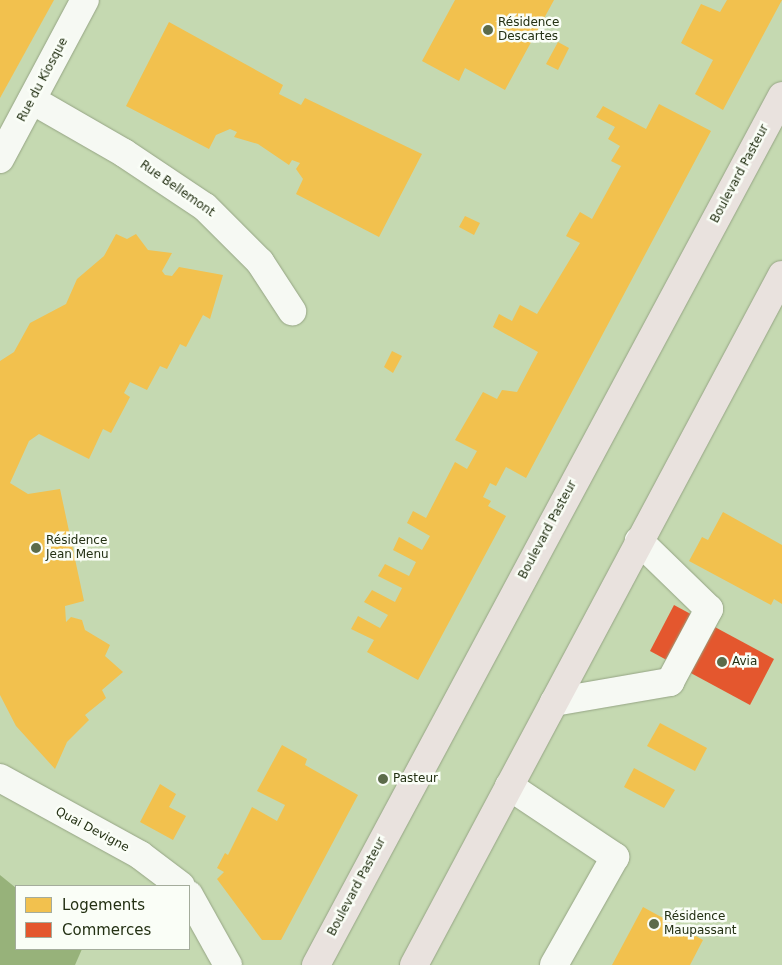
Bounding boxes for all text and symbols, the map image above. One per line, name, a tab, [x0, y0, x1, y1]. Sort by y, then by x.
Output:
place label: Résidence Descartes	[498, 16, 559, 44]
marker: Résidence Descartes	[482, 24, 494, 36]
street label: Rue du Kiosque	[15, 36, 71, 124]
street label: Boulevard Pasteur	[708, 122, 772, 226]
street label: Rue Bellemont	[137, 158, 217, 220]
street label: Boulevard Pasteur	[516, 478, 580, 582]
place label: Résidence Jean Menu	[46, 534, 109, 562]
marker: Résidence Jean Menu	[30, 542, 42, 554]
place label: Avia	[732, 655, 757, 669]
marker: Avia	[716, 656, 728, 668]
place label: Pasteur	[393, 772, 438, 786]
marker: Pasteur	[377, 773, 389, 785]
street label: Quai Devigne	[53, 805, 131, 855]
street label: Boulevard Pasteur	[325, 835, 389, 939]
legend	[15, 885, 190, 950]
text: Logements	[62, 896, 145, 914]
place label: Résidence Maupassant	[664, 910, 736, 938]
marker: Résidence Maupassant	[648, 918, 660, 930]
text: Commerces	[62, 921, 151, 939]

